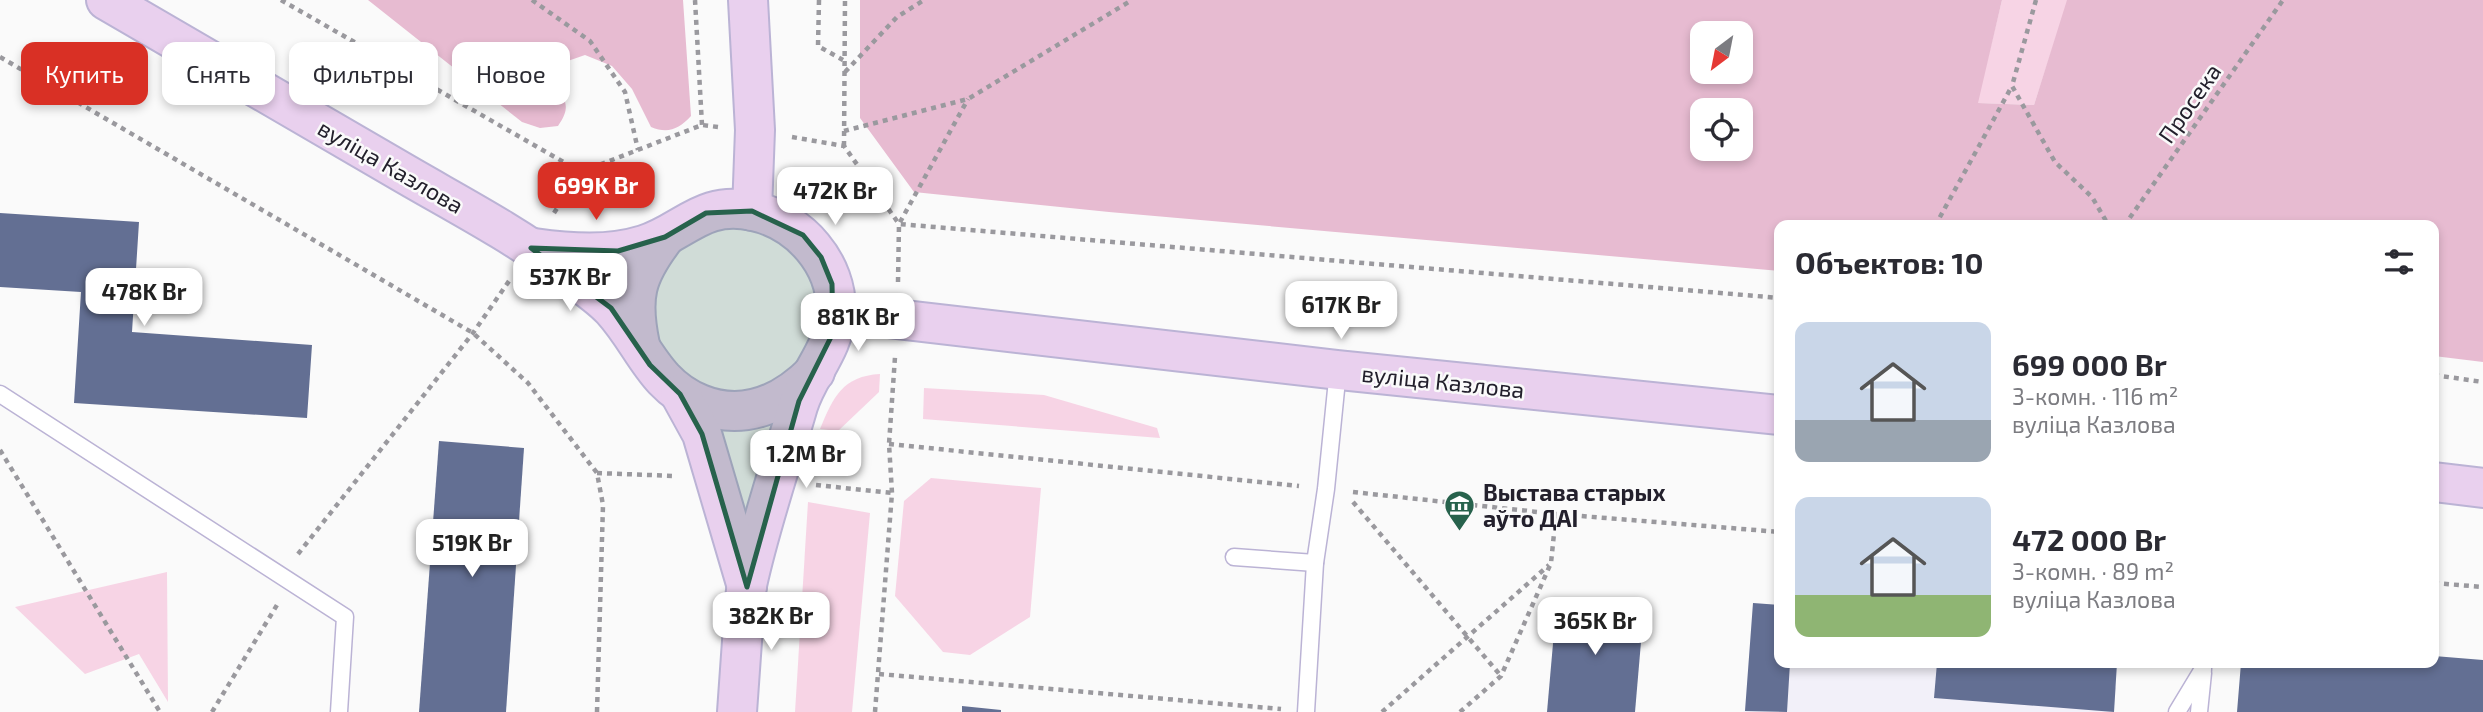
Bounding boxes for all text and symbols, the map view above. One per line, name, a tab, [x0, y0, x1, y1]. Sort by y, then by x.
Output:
north arrow	[1690, 21, 1754, 84]
map controls	[1690, 21, 1753, 161]
chip: Купить	[21, 42, 148, 105]
chip: Снять	[162, 42, 275, 105]
chip: Фильтры	[289, 42, 438, 105]
chip: Новое	[452, 42, 570, 105]
street label: Просека	[2152, 58, 2226, 148]
button: locate	[1690, 98, 1753, 161]
street label: вуліца Казлова	[313, 113, 469, 220]
pin: 699K Br	[531, 162, 661, 222]
pin: 472K Br	[770, 168, 900, 227]
text: 699K Br	[554, 171, 638, 199]
text: 472K Br	[793, 176, 877, 204]
icon: filters	[2380, 243, 2418, 281]
text: Объектов: 10	[1795, 244, 1983, 280]
pin: 537K Br	[505, 254, 635, 313]
text: 537K Br	[529, 262, 611, 290]
pin: 478K Br	[79, 268, 209, 328]
text: 478K Br	[102, 277, 187, 305]
pin: 617K Br	[1276, 282, 1406, 341]
text: 617K Br	[1301, 290, 1381, 318]
pin: 881K Br	[793, 294, 923, 353]
text: 881K Br	[817, 302, 899, 330]
text: 699 000 Br	[2012, 346, 2167, 382]
icon: home	[1851, 350, 1935, 434]
street label: вуліца Казлова	[1360, 359, 1526, 404]
text: 3-комн. · 116 m²	[2012, 382, 2178, 410]
text: вуліца Казлова	[2012, 410, 2176, 438]
pin: 1.2M Br	[741, 430, 871, 490]
text: 1.2M Br	[766, 439, 846, 467]
place label: Выстава старых аўто ДАІ	[1483, 478, 1666, 532]
museum icon: Выстава старых аўто ДАІ	[1443, 488, 1477, 532]
pin: 519K Br	[407, 520, 537, 579]
text: 472 000 Br	[2012, 521, 2166, 557]
icon: home	[1851, 525, 1935, 609]
text: 519K Br	[432, 528, 512, 556]
text: 3-комн. · 89 m²	[2012, 557, 2174, 585]
text: вуліца Казлова	[2012, 585, 2176, 613]
pin: 382K Br	[706, 592, 836, 652]
pin: 365K Br	[1530, 598, 1660, 657]
text: 382K Br	[729, 601, 813, 629]
text: 365K Br	[1553, 606, 1637, 634]

